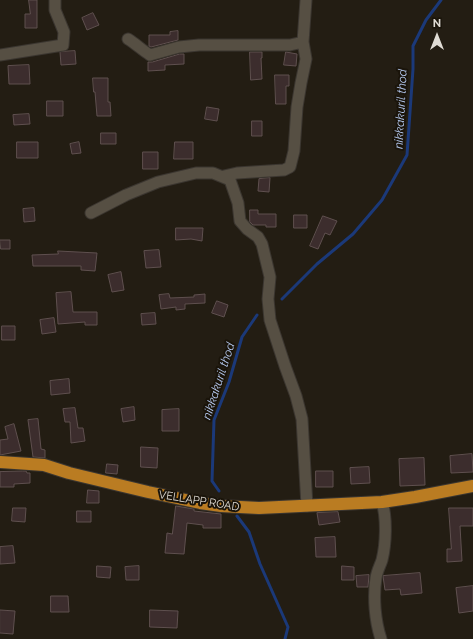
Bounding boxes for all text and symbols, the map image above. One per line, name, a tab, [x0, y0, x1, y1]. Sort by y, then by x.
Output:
north arrow	[417, 16, 457, 56]
text: N	[433, 17, 441, 30]
water label: nikkakuril thod	[392, 69, 410, 149]
water label: nikkakuril thod	[200, 341, 238, 421]
street label: VELLAPP ROAD	[158, 488, 240, 514]

